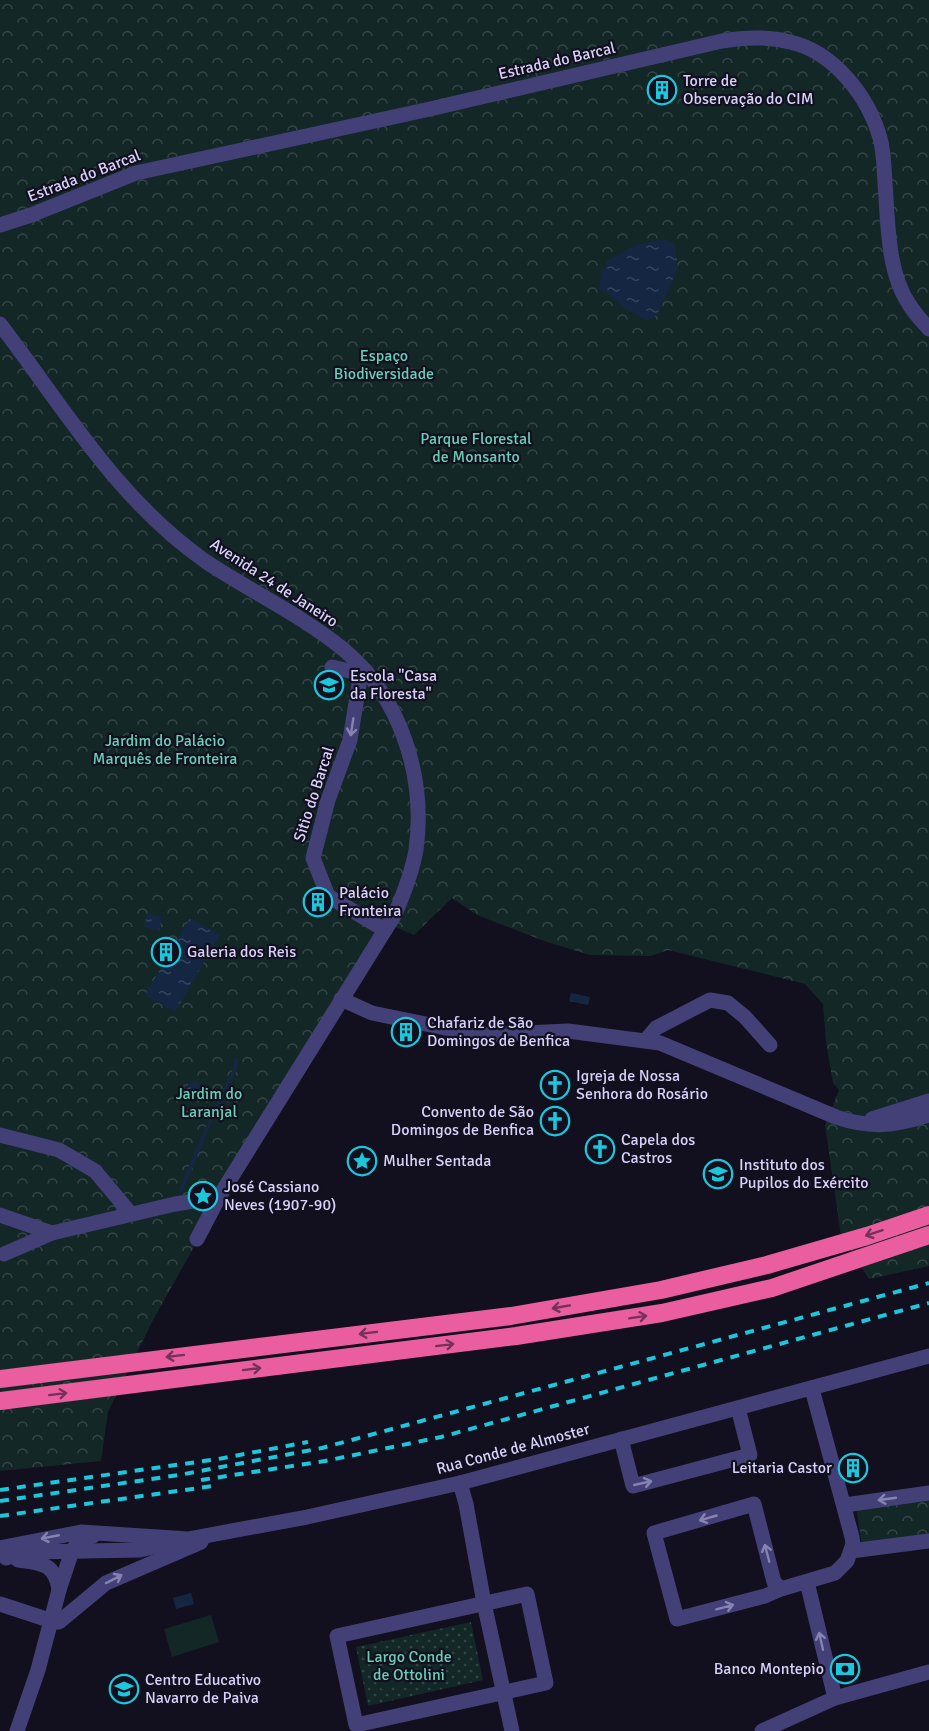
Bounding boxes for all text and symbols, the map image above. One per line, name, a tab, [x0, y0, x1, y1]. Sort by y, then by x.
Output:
street label: Estrada do Barcal	[496, 38, 618, 84]
place label: Torre de Observação do CIM	[683, 71, 814, 109]
building icon: Torre de Observação do CIM	[646, 74, 678, 106]
street label: Estrada do Barcal	[25, 145, 144, 207]
park label: Espaço Biodiversidade	[334, 346, 434, 384]
park label: Parque Florestal de Monsanto	[420, 429, 532, 467]
street label: Avenida 24 de Janeiro	[206, 534, 342, 632]
place label: Escola "Casa da Floresta"	[350, 666, 437, 704]
school or university icon: Escola "Casa da Floresta"	[313, 669, 345, 701]
one-way arrow	[347, 717, 358, 736]
park label: Jardim do Palácio Marquês de Fronteira	[93, 731, 237, 769]
street label: Sitio do Barcal	[289, 744, 339, 844]
place label: Palácio Fronteira	[339, 883, 401, 921]
building icon: Palácio Fronteira	[302, 886, 334, 918]
building icon: Galeria dos Reis	[150, 936, 182, 968]
place label: Galeria dos Reis	[187, 942, 296, 962]
place label: Chafariz de São Domingos de Benfica	[427, 1013, 570, 1051]
building icon: Chafariz de São Domingos de Benfica	[390, 1016, 422, 1048]
place label: Igreja de Nossa Senhora do Rosário	[576, 1066, 708, 1104]
church icon: Igreja de Nossa Senhora do Rosário	[539, 1069, 571, 1101]
park label: Jardim do Laranjal	[176, 1084, 242, 1122]
place label: Convento de São Domingos de Benfica	[391, 1102, 534, 1140]
church icon: Convento de São Domingos de Benfica	[539, 1105, 571, 1137]
place label: Capela dos Castros	[621, 1130, 695, 1168]
church icon: Capela dos Castros	[584, 1133, 616, 1165]
place icon: Mulher Sentada	[346, 1145, 378, 1177]
place label: Mulher Sentada	[383, 1151, 491, 1171]
place label: Instituto dos Pupilos do Exército	[739, 1155, 869, 1193]
school or university icon: Instituto dos Pupilos do Exército	[702, 1158, 734, 1190]
place label: José Cassiano Neves (1907-90)	[224, 1177, 336, 1215]
place icon: José Cassiano Neves (1907-90)	[187, 1180, 219, 1212]
one-way arrow	[865, 1229, 883, 1240]
one-way arrow	[552, 1302, 572, 1313]
one-way arrow	[628, 1311, 647, 1322]
one-way arrow	[359, 1328, 379, 1339]
one-way arrow	[435, 1340, 454, 1351]
one-way arrow	[165, 1351, 185, 1362]
one-way arrow	[241, 1364, 261, 1375]
one-way arrow	[48, 1388, 67, 1399]
street label: Rua Conde de Almoster	[434, 1419, 592, 1479]
building icon: Leitaria Castor	[837, 1452, 869, 1484]
place label: Leitaria Castor	[732, 1458, 832, 1478]
one-way arrow	[633, 1477, 652, 1488]
one-way arrow	[877, 1494, 897, 1505]
one-way arrow	[699, 1513, 718, 1524]
one-way arrow	[40, 1532, 60, 1543]
one-way arrow	[760, 1544, 772, 1563]
one-way arrow	[105, 1573, 122, 1585]
one-way arrow	[716, 1600, 735, 1612]
one-way arrow	[815, 1632, 827, 1651]
park label: Largo Conde de Ottolini	[366, 1647, 452, 1685]
bank icon: Banco Montepio	[829, 1653, 861, 1685]
place label: Banco Montepio	[714, 1659, 824, 1679]
place label: Centro Educativo Navarro de Paiva	[145, 1670, 261, 1708]
school or university icon: Centro Educativo Navarro de Paiva	[108, 1673, 140, 1705]

